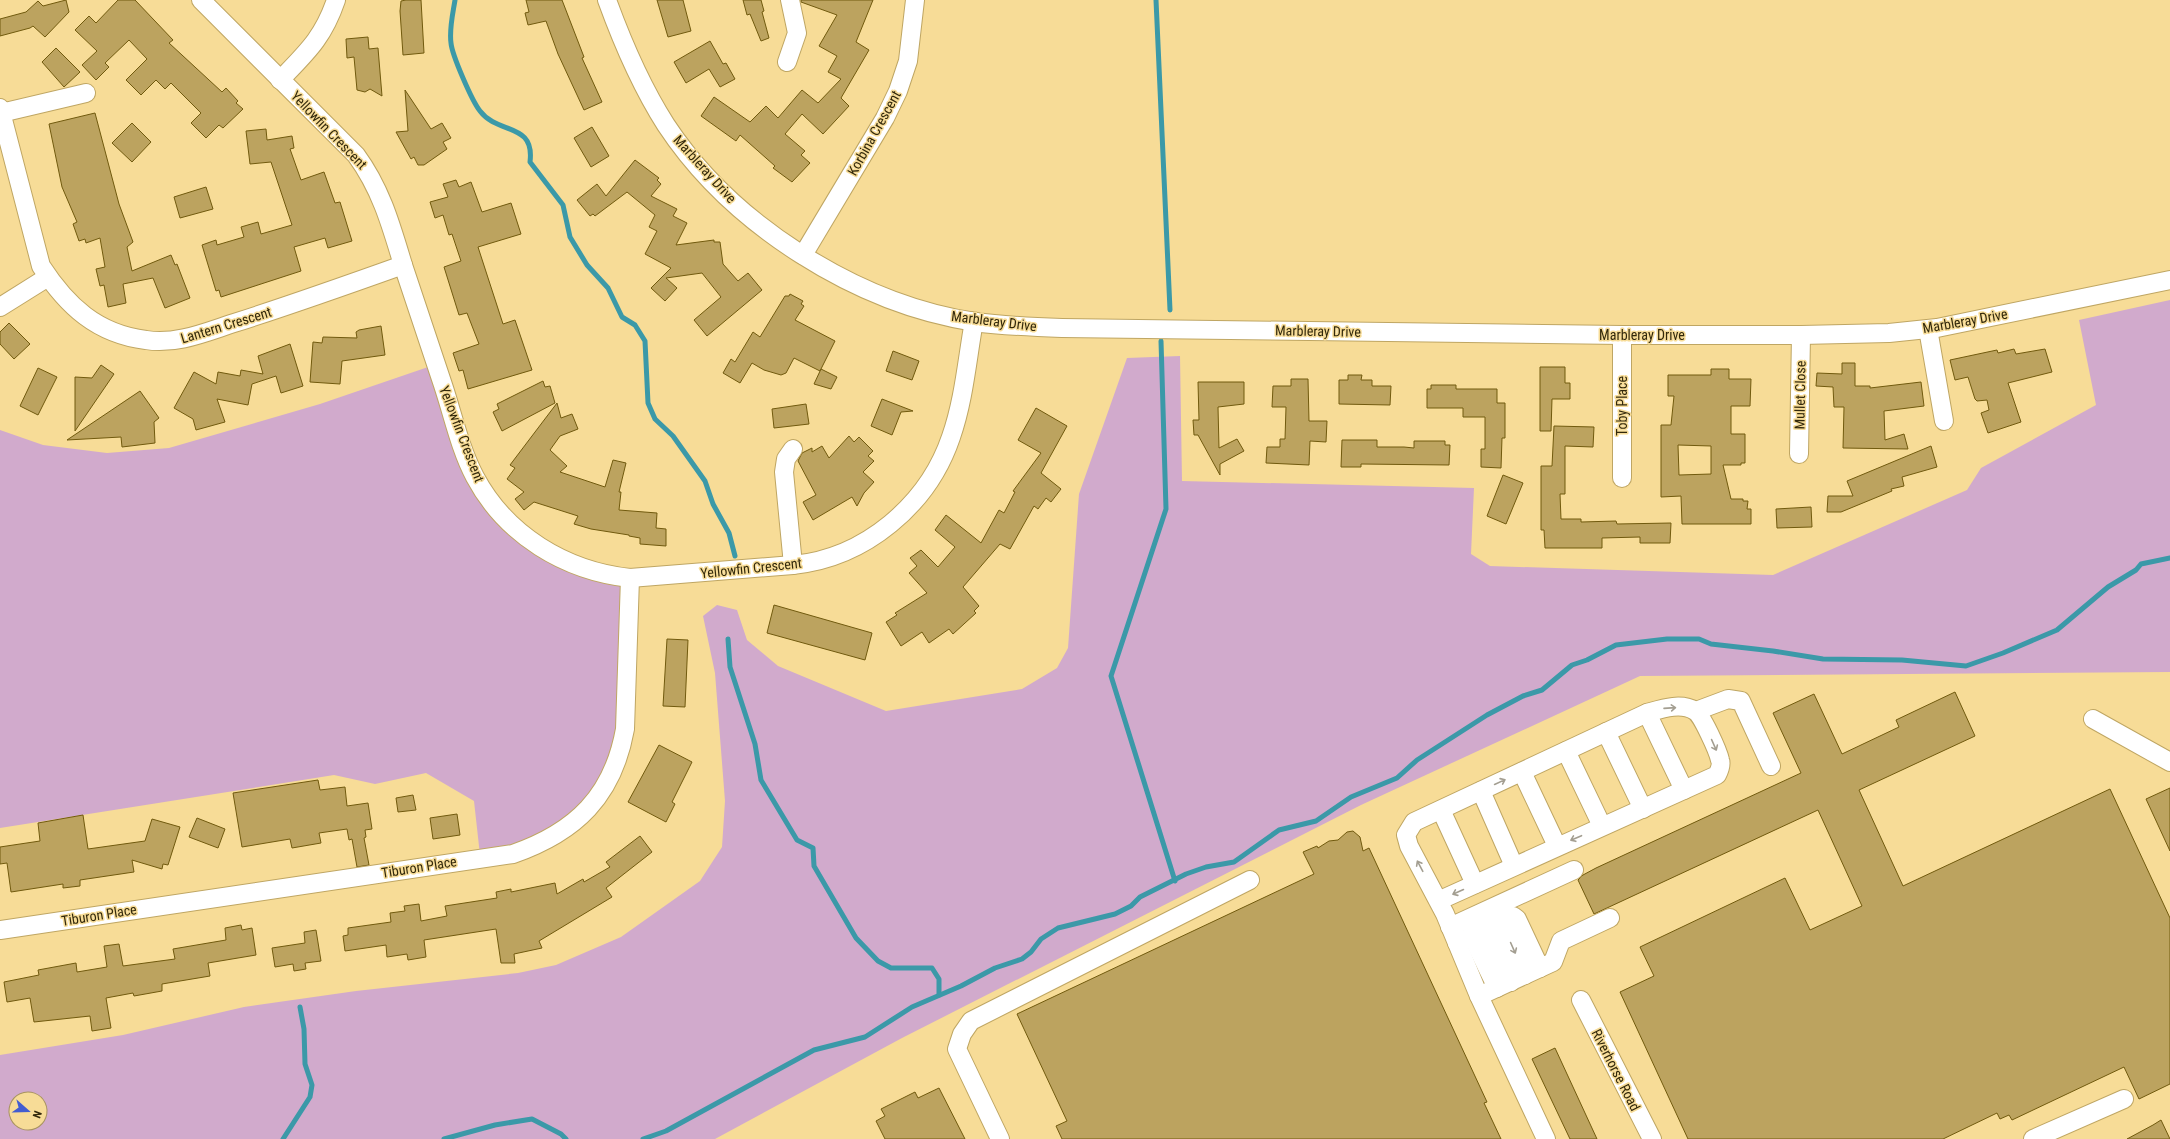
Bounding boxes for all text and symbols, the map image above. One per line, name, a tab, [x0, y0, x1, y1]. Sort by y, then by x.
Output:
street label: Yellowfin Crescent	[288, 88, 370, 172]
street label: Korbina Crescent	[844, 88, 904, 178]
street label: Marbleray Drive	[670, 132, 740, 207]
street label: Lantern Crescent	[179, 304, 273, 346]
street label: Marbleray Drive	[1921, 306, 2009, 336]
street label: Marbleray Drive	[950, 308, 1038, 334]
street label: Marbleray Drive	[1275, 322, 1361, 340]
street label: Marbleray Drive	[1599, 327, 1685, 343]
street label: Mullet Close	[1791, 360, 1809, 430]
street label: Toby Place	[1614, 375, 1630, 436]
street label: Yellowfin Crescent	[436, 384, 488, 484]
street label: Yellowfin Crescent	[700, 555, 802, 581]
one-way arrow	[1663, 704, 1676, 711]
one-way arrow	[1711, 739, 1718, 751]
one-way arrow	[1493, 778, 1505, 785]
one-way arrow	[1571, 834, 1583, 842]
street label: Tiburon Place	[380, 853, 458, 881]
one-way arrow	[1415, 860, 1423, 872]
one-way arrow	[1452, 889, 1464, 896]
street label: Tiburon Place	[60, 901, 138, 929]
one-way arrow	[1510, 942, 1517, 954]
street label: Riverhorse Road	[1589, 1026, 1643, 1114]
north arrow	[8, 1091, 48, 1131]
text: N	[30, 1109, 44, 1120]

